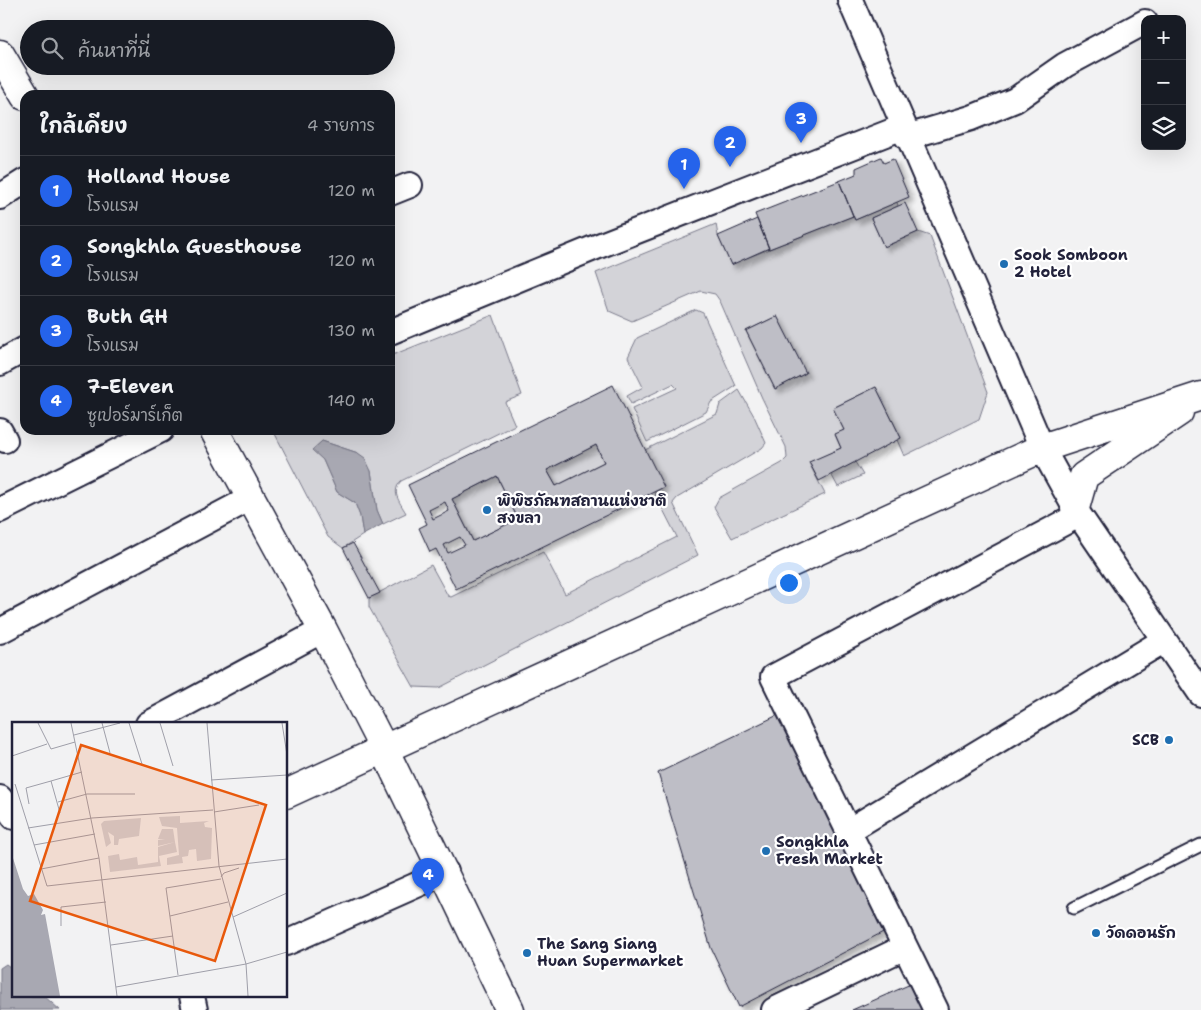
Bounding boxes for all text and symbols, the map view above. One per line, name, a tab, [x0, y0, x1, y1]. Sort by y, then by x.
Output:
map controls	[1141, 15, 1186, 150]
button: +	[1141, 15, 1186, 60]
search box	[20, 20, 395, 75]
icon: search	[38, 34, 66, 62]
text: ค้นหาที่นี่	[78, 38, 150, 63]
button: −	[1141, 60, 1186, 105]
pin: 3	[785, 102, 817, 143]
button: layers	[1141, 105, 1186, 150]
text: ใกล้เคียง	[40, 112, 127, 140]
text: 4 รายการ	[307, 115, 375, 136]
pin: 2	[714, 126, 746, 167]
pin: 1	[668, 148, 700, 189]
text: Holland House	[87, 164, 230, 189]
text: 1	[52, 180, 60, 201]
text: 120 m	[328, 180, 375, 201]
text: โรงแรม	[87, 195, 139, 216]
text: Songkhla Guesthouse	[87, 234, 302, 259]
place label: Sook Somboon 2 Hotel	[1014, 245, 1128, 282]
text: 2	[50, 250, 62, 271]
text: 120 m	[328, 250, 375, 271]
marker: Sook Somboon 2 Hotel	[998, 258, 1010, 270]
text: โรงแรม	[87, 265, 139, 286]
text: Buth GH	[87, 304, 168, 329]
text: 3	[50, 320, 62, 341]
text: 130 m	[328, 320, 375, 341]
text: โรงแรม	[87, 335, 139, 356]
text: 7-Eleven	[87, 374, 174, 399]
text: 4	[50, 390, 62, 411]
text: 140 m	[328, 390, 375, 411]
text: ซูเปอร์มาร์เก็ต	[87, 405, 183, 426]
place label: พิพิธภัณฑสถานแห่งชาติ สงขลา	[497, 491, 667, 528]
marker: พิพิธภัณฑสถานแห่งชาติ สงขลา	[481, 504, 493, 516]
your location	[776, 570, 802, 596]
inset map	[12, 722, 288, 998]
place label: SCB	[1132, 730, 1159, 750]
marker: SCB	[1163, 734, 1175, 746]
place label: Songkhla Fresh Market	[776, 832, 883, 869]
marker: Songkhla Fresh Market	[760, 845, 772, 857]
pin: 4	[412, 858, 444, 899]
place label: วัดดอนรัก	[1106, 923, 1176, 943]
marker: วัดดอนรัก	[1090, 927, 1102, 939]
place label: The Sang Siang Huan Supermarket	[537, 934, 683, 971]
marker: The Sang Siang Huan Supermarket	[521, 947, 533, 959]

